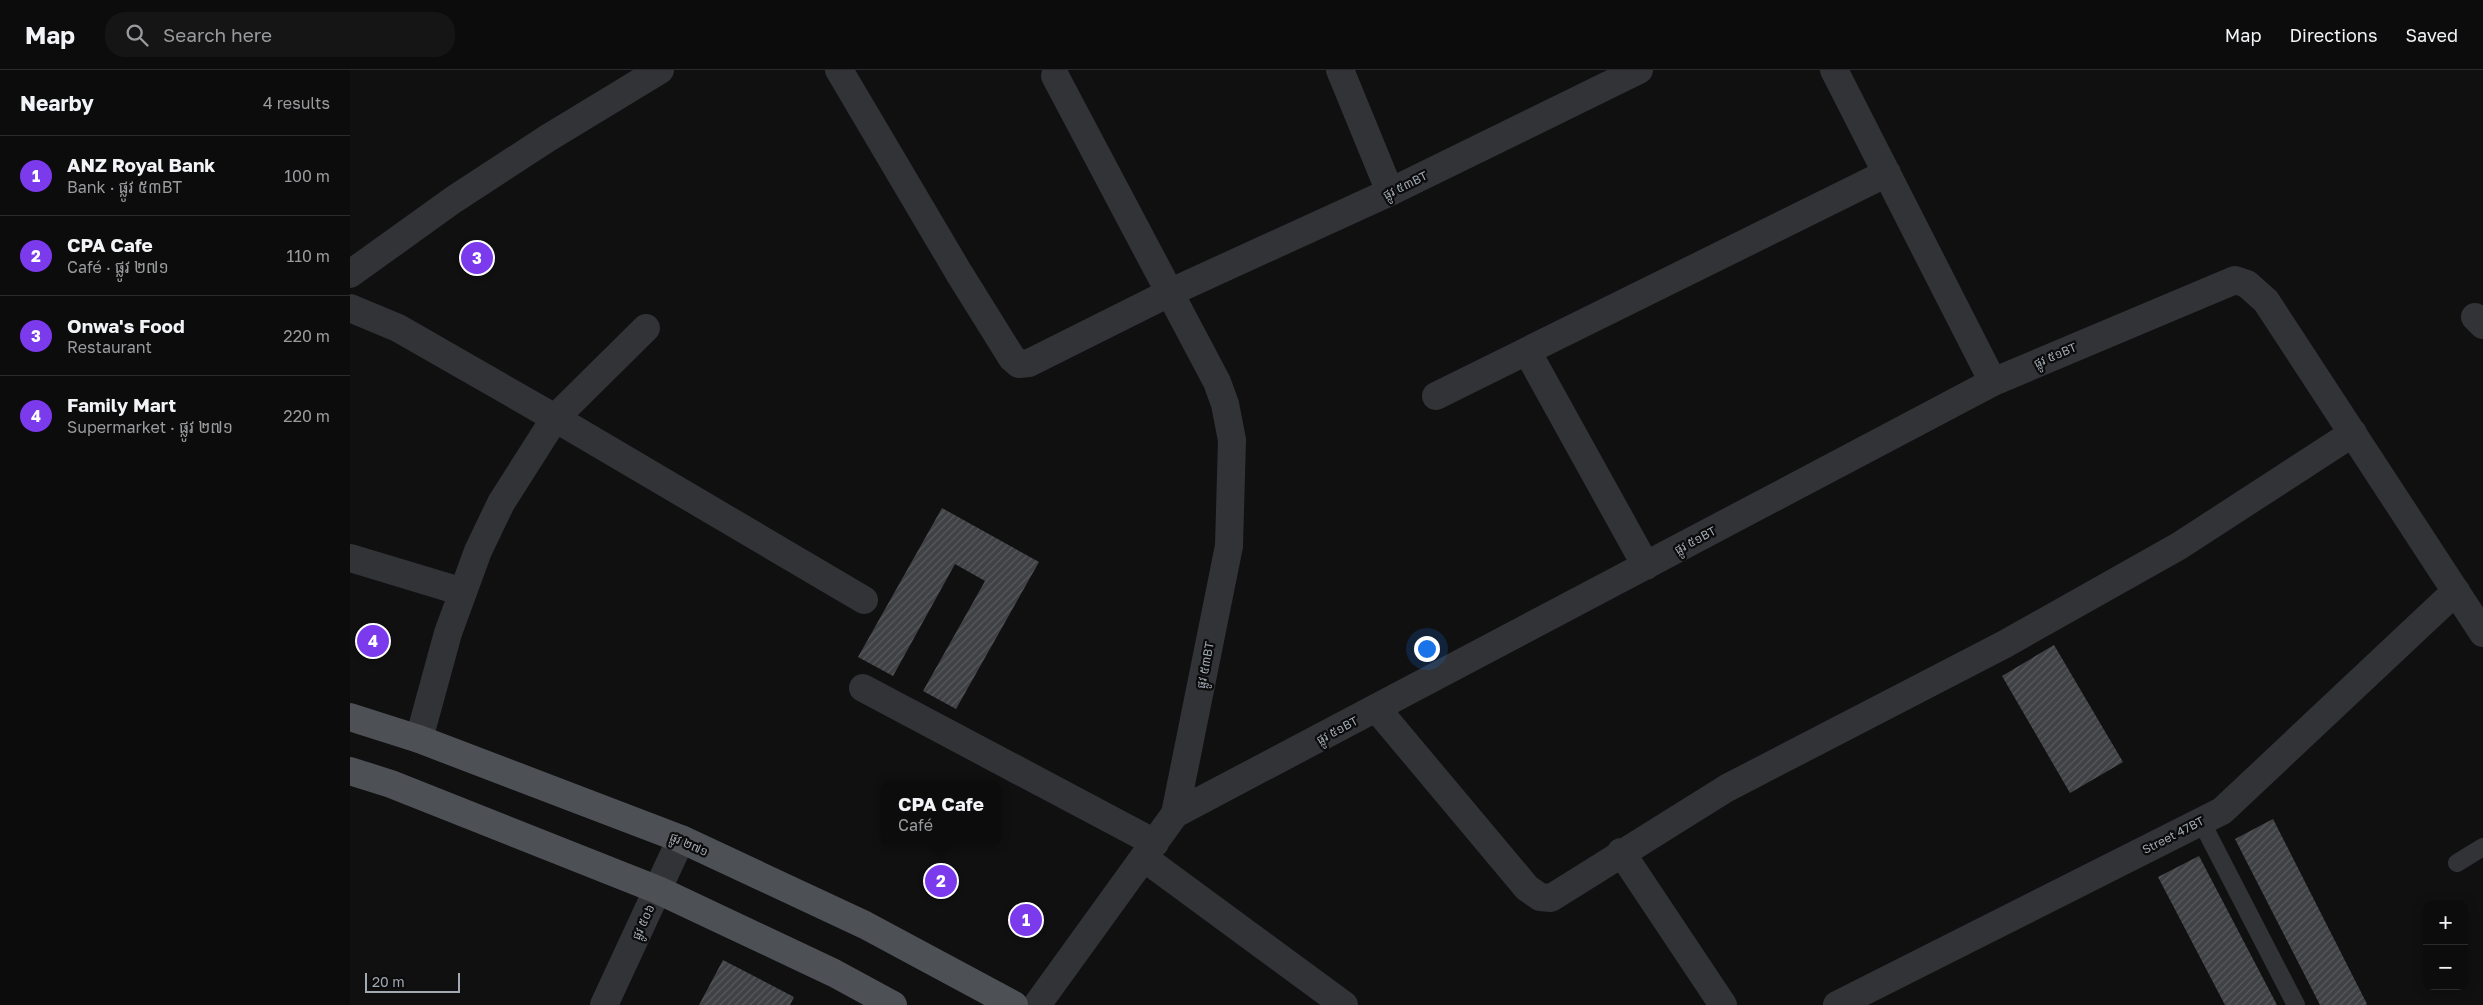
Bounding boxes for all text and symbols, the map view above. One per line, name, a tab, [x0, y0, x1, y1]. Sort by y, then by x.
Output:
search box	[105, 12, 455, 57]
text: Map	[25, 20, 75, 49]
icon: search	[123, 21, 151, 49]
text: Search here	[163, 23, 272, 46]
text: Map	[2225, 24, 2261, 46]
text: Directions	[2289, 24, 2377, 46]
text: Saved	[2405, 24, 2458, 46]
text: Nearby	[20, 90, 94, 116]
text: 4 results	[263, 93, 330, 113]
text: ANZ Royal Bank	[67, 153, 215, 176]
text: 1	[32, 166, 40, 186]
text: 100 m	[284, 166, 330, 186]
street label: ផ្លូវ ៥៣BT	[1380, 168, 1432, 205]
text: Bank · ផ្លូវ ៥៣BT	[67, 177, 182, 197]
text: CPA Cafe	[67, 233, 153, 256]
pin: 3	[461, 239, 493, 277]
text: 2	[31, 246, 41, 266]
text: 110 m	[286, 246, 330, 266]
text: Café · ផ្លូវ ២៧១	[67, 257, 169, 277]
text: Onwa's Food	[67, 314, 185, 337]
text: 3	[31, 326, 41, 346]
text: 220 m	[283, 326, 330, 346]
text: Restaurant	[67, 337, 152, 357]
street label: ផ្លូវ ៥១BT	[2031, 339, 2081, 374]
text: Family Mart	[67, 393, 176, 416]
text: 4	[31, 406, 41, 426]
text: 220 m	[283, 406, 330, 426]
text: Supermarket · ផ្លូវ ២៧១	[67, 417, 233, 437]
street label: ផ្លូវ ៥១BT	[1672, 523, 1721, 560]
pin: 4	[357, 622, 389, 660]
your location	[1414, 636, 1440, 662]
street label: ផ្លូវ ៥៣BT	[1193, 640, 1221, 691]
street label: ផ្លូវ ៥១BT	[1314, 713, 1363, 750]
popup	[881, 781, 1001, 846]
text: CPA Cafe	[898, 792, 984, 815]
street label: Street 47BT	[2140, 813, 2207, 857]
text: Café	[898, 815, 933, 835]
street label: ផ្លូវ ២៧១	[666, 829, 711, 862]
pin: 2	[925, 862, 957, 900]
map controls	[2423, 900, 2468, 990]
button: +	[2423, 900, 2468, 945]
pin: 1	[1010, 901, 1042, 939]
street label: ផ្លូវ ៥០៦	[628, 902, 661, 944]
button: −	[2423, 945, 2468, 990]
scale bar	[365, 970, 460, 993]
text: 20 m	[372, 973, 405, 990]

